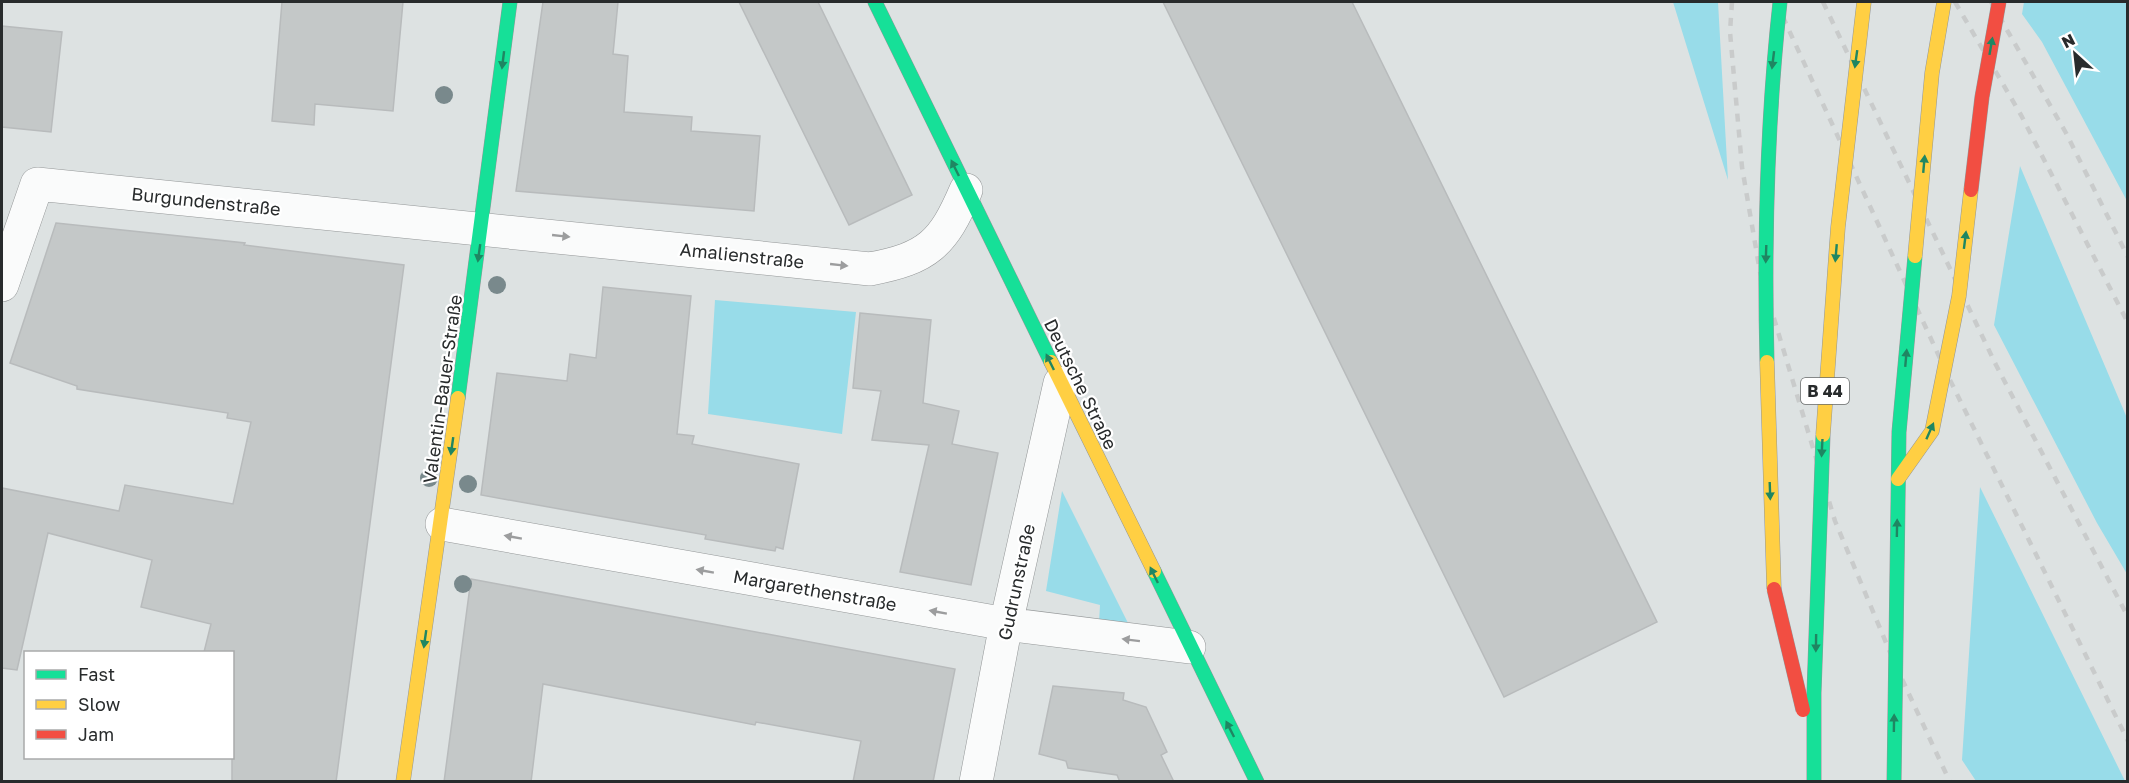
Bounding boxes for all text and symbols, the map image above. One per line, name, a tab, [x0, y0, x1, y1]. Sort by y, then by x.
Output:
north arrow	[2045, 24, 2105, 84]
text: N	[2058, 29, 2078, 52]
one-way arrow	[1987, 37, 1996, 56]
one-way arrow	[498, 50, 507, 69]
one-way arrow	[1768, 50, 1778, 69]
one-way arrow	[1852, 50, 1861, 69]
one-way arrow	[1919, 155, 1929, 174]
one-way arrow	[951, 160, 960, 177]
street label: Burgundenstraße	[130, 182, 282, 220]
one-way arrow	[1961, 230, 1970, 249]
one-way arrow	[552, 231, 571, 241]
street label: Amalienstraße	[679, 238, 805, 272]
one-way arrow	[474, 244, 483, 263]
one-way arrow	[1831, 244, 1841, 263]
one-way arrow	[1762, 245, 1771, 264]
one-way arrow	[829, 260, 848, 270]
street label: Valentin-Bauer-Straße	[418, 293, 466, 485]
street label: Deutsche Straße	[1040, 315, 1122, 453]
one-way arrow	[1901, 349, 1911, 368]
one-way arrow	[1046, 354, 1055, 371]
road number: B 44	[1801, 378, 1849, 404]
one-way arrow	[1925, 421, 1935, 439]
one-way arrow	[448, 437, 457, 456]
one-way arrow	[1818, 438, 1827, 457]
one-way arrow	[1766, 482, 1775, 501]
one-way arrow	[1893, 519, 1902, 538]
street label: Gudrunstraße	[993, 522, 1039, 642]
one-way arrow	[503, 532, 522, 541]
street label: Margarethenstraße	[732, 565, 898, 615]
one-way arrow	[695, 566, 714, 575]
one-way arrow	[1150, 567, 1159, 584]
one-way arrow	[928, 607, 947, 616]
one-way arrow	[420, 630, 429, 649]
one-way arrow	[1811, 633, 1821, 652]
one-way arrow	[1121, 635, 1140, 645]
legend	[24, 651, 234, 759]
text: Fast	[78, 663, 115, 685]
text: Slow	[78, 693, 121, 715]
one-way arrow	[1890, 714, 1899, 733]
one-way arrow	[1226, 721, 1235, 738]
text: Jam	[78, 723, 114, 745]

